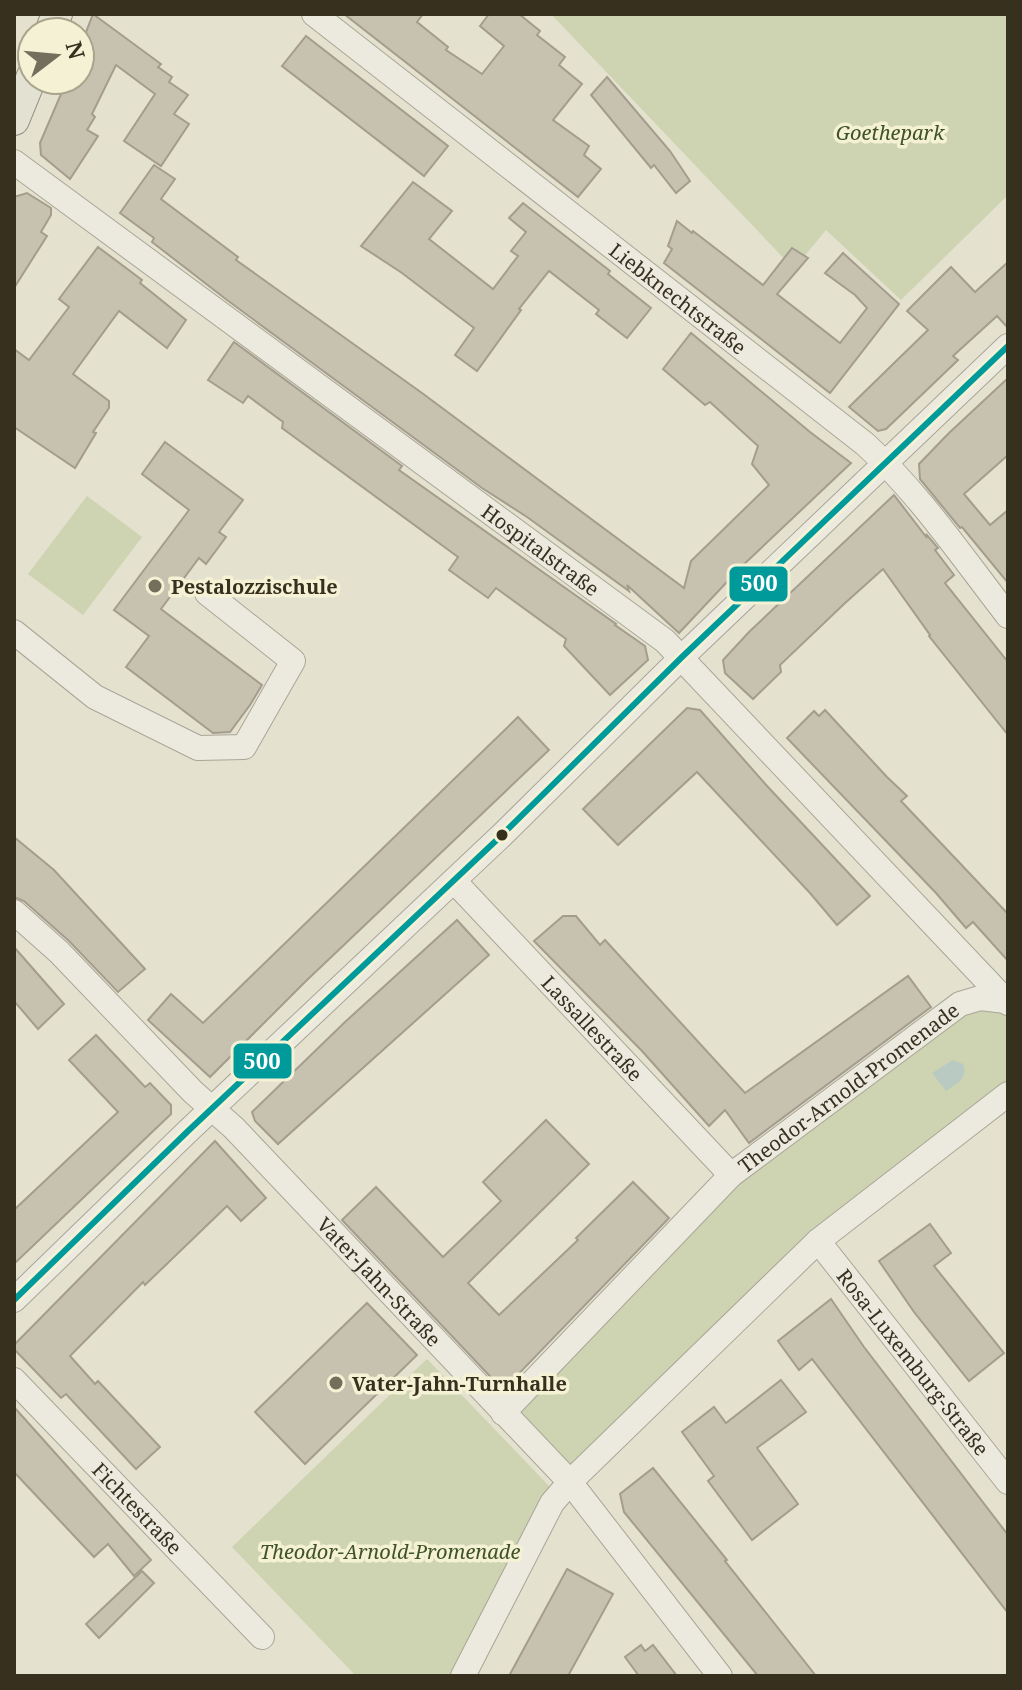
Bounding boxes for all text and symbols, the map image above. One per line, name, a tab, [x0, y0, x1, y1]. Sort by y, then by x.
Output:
north arrow	[16, 16, 96, 96]
text: N	[59, 38, 93, 63]
park label: Goethepark	[836, 119, 945, 146]
street label: Liebknechtstraße	[604, 236, 752, 360]
street label: Hospitalstraße	[477, 497, 605, 602]
line badge: 500	[728, 565, 789, 603]
text: 500	[740, 567, 778, 597]
place label: Pestalozzischule	[171, 573, 338, 600]
marker: Pestalozzischule	[146, 577, 164, 595]
unlabelled marker	[494, 827, 510, 843]
street label: Lassallestraße	[536, 969, 649, 1087]
street label: Theodor-Arnold-Promenade	[732, 996, 964, 1179]
line badge: 500	[232, 1042, 293, 1080]
text: 500	[243, 1045, 281, 1075]
street label: Vater-Jahn-Straße	[312, 1211, 448, 1352]
street label: Rosa-Luxemburg-Straße	[831, 1263, 995, 1461]
place label: Vater-Jahn-Turnhalle	[352, 1370, 567, 1397]
marker: Vater-Jahn-Turnhalle	[327, 1374, 345, 1392]
street label: Fichtestraße	[87, 1456, 188, 1560]
park label: Theodor-Arnold-Promenade	[260, 1538, 520, 1565]

